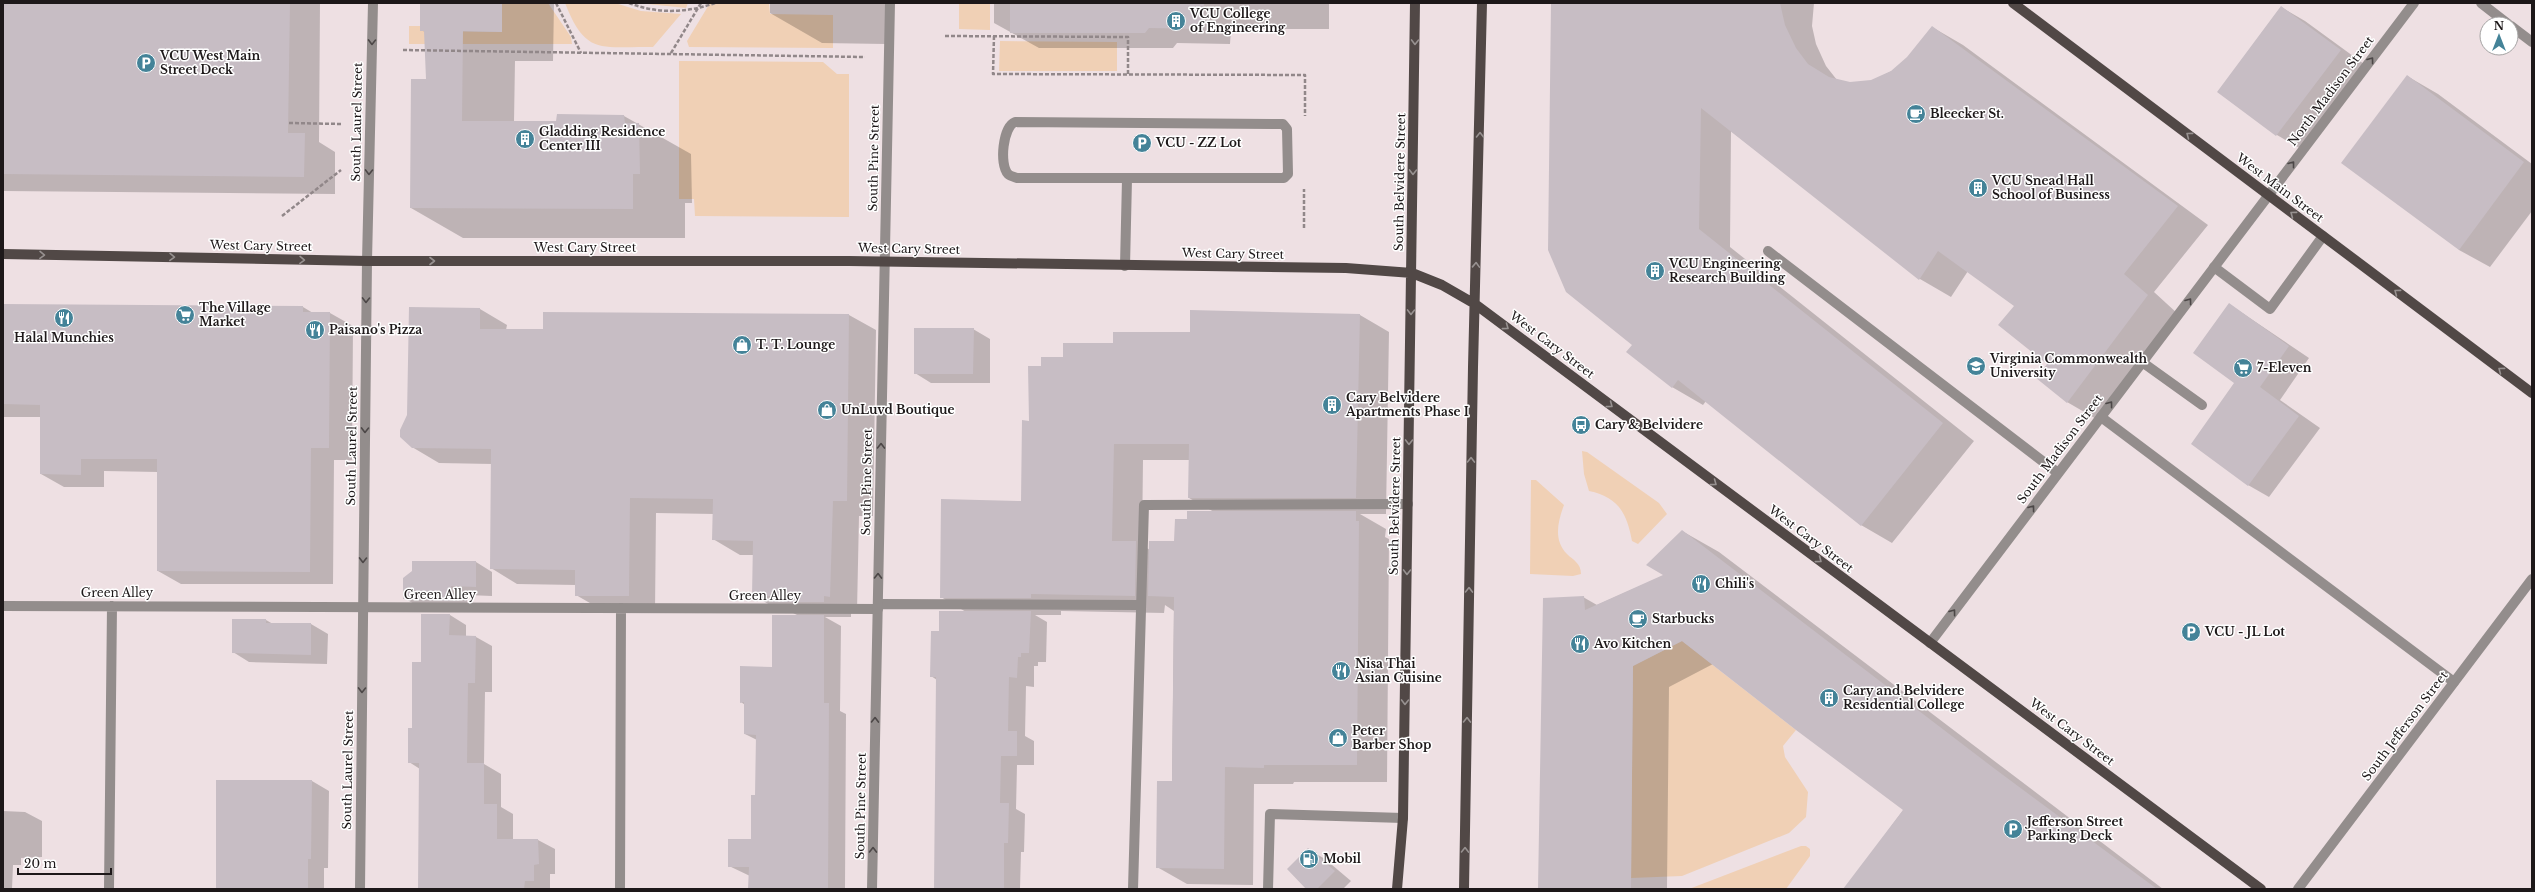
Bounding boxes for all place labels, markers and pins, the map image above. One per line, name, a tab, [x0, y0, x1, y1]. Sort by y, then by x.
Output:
place label: VCU College of Engineering	[1189, 6, 1286, 35]
building icon: VCU College of Engineering	[1165, 10, 1187, 32]
place label: VCU West Main Street Deck	[159, 48, 261, 77]
parking icon: VCU West Main Street Deck	[135, 52, 157, 74]
cafe icon: Bleecker St.	[1905, 103, 1927, 125]
place label: Bleecker St.	[1930, 106, 2004, 121]
place label: Gladding Residence Center III	[539, 124, 665, 153]
building icon: Gladding Residence Center III	[514, 128, 536, 150]
parking icon: VCU - ZZ Lot	[1131, 132, 1153, 154]
place label: VCU - ZZ Lot	[1155, 135, 1242, 150]
place label: VCU Snead Hall School of Business	[1991, 173, 2110, 202]
building icon: VCU Snead Hall School of Business	[1967, 177, 1989, 199]
place label: VCU Engineering Research Building	[1668, 256, 1786, 285]
building icon: VCU Engineering Research Building	[1644, 260, 1666, 282]
place label: The Village Market	[199, 300, 271, 329]
supermarket icon: The Village Market	[174, 304, 196, 326]
restaurant icon: Halal Munchies	[53, 307, 75, 329]
restaurant icon: Paisano's Pizza	[304, 319, 326, 341]
place label: Paisano's Pizza	[329, 322, 422, 337]
place label: Halal Munchies	[14, 330, 114, 345]
shop icon: T. T. Lounge	[731, 334, 753, 356]
place label: T. T. Lounge	[756, 337, 835, 352]
place label: Virginia Commonwealth University	[1989, 351, 2147, 380]
school or university icon: Virginia Commonwealth University	[1965, 355, 1987, 377]
supermarket icon: 7-Eleven	[2232, 357, 2254, 379]
place label: 7-Eleven	[2257, 360, 2312, 375]
place label: Cary Belvidere Apartments Phase I	[1345, 390, 1469, 419]
building icon: Cary Belvidere Apartments Phase I	[1321, 394, 1343, 416]
shop icon: UnLuvd Boutique	[816, 399, 838, 421]
place label: UnLuvd Boutique	[841, 402, 955, 417]
bus stop icon: Cary & Belvidere	[1570, 414, 1592, 436]
place label: Cary & Belvidere	[1595, 417, 1703, 432]
restaurant icon: Chili's	[1690, 573, 1712, 595]
place label: Chili's	[1715, 576, 1755, 591]
cafe icon: Starbucks	[1627, 608, 1649, 630]
place label: Starbucks	[1652, 611, 1715, 626]
parking icon: VCU - JL Lot	[2180, 621, 2202, 643]
place label: VCU - JL Lot	[2204, 624, 2285, 639]
restaurant icon: Avo Kitchen	[1569, 633, 1591, 655]
place label: Avo Kitchen	[1593, 636, 1672, 651]
place label: Nisa Thai Asian Cuisine	[1354, 656, 1442, 685]
restaurant icon: Nisa Thai Asian Cuisine	[1330, 660, 1352, 682]
place label: Cary and Belvidere Residential College	[1843, 683, 1965, 712]
building icon: Cary and Belvidere Residential College	[1818, 687, 1840, 709]
place label: Peter Barber Shop	[1352, 723, 1431, 752]
shop icon: Peter Barber Shop	[1327, 727, 1349, 749]
place label: Jefferson Street Parking Deck	[2024, 814, 2124, 843]
parking icon: Jefferson Street Parking Deck	[2002, 818, 2024, 840]
fuel station icon: Mobil	[1298, 848, 1320, 870]
place label: Mobil	[1323, 851, 1362, 866]

